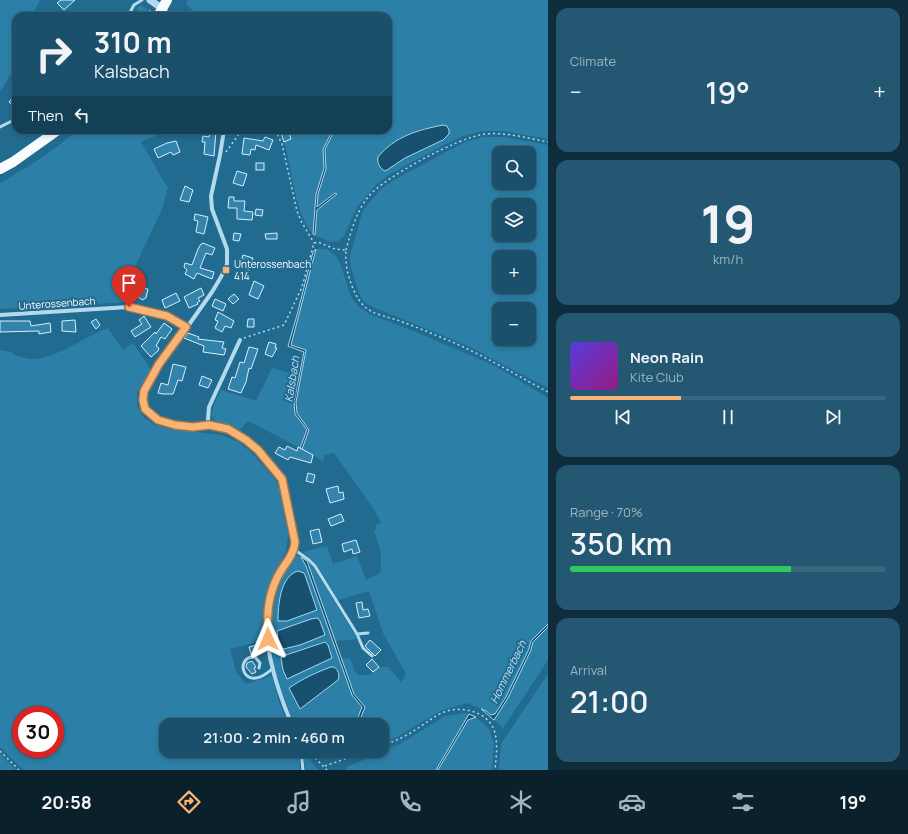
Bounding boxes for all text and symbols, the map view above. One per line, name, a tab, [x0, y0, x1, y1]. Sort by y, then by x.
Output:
text: 310 m	[94, 23, 172, 61]
icon: right	[28, 28, 80, 80]
text: Climate	[570, 52, 616, 70]
text: Kalsbach	[94, 59, 170, 83]
text: 19°	[705, 72, 750, 113]
text: −	[570, 77, 582, 107]
text: +	[873, 77, 886, 107]
icon: left	[71, 104, 93, 126]
text: Then	[28, 105, 63, 126]
map controls	[492, 146, 536, 346]
button: search	[492, 146, 536, 190]
text: 19	[700, 188, 756, 259]
button: layers	[492, 198, 536, 242]
button: +	[492, 250, 536, 294]
text: km/h	[713, 250, 743, 268]
place label: Unterossenbach 414	[234, 257, 311, 283]
marker: Unterossenbach 414	[221, 265, 231, 275]
pin	[112, 266, 146, 307]
icon: arrive	[118, 272, 140, 294]
street label: Unterossenbach	[18, 293, 96, 313]
button: −	[492, 302, 536, 346]
text: Neon Rain	[630, 347, 704, 368]
water label: Kalsbach	[280, 354, 303, 403]
text: Kite Club	[630, 368, 684, 386]
icon: previous	[612, 406, 634, 428]
icon: pause	[717, 406, 739, 428]
icon: next	[822, 406, 844, 428]
text: Range · 70%	[570, 503, 643, 521]
text: 350 km	[570, 523, 672, 564]
position arrow	[247, 618, 289, 660]
water label: Hommerbach	[486, 637, 529, 706]
text: Arrival	[570, 661, 607, 679]
text: 21:00	[570, 681, 649, 722]
speed limit sign: 30	[12, 706, 64, 758]
text: 21:00 · 2 min · 460 m	[203, 727, 345, 748]
icon: directions	[175, 788, 203, 816]
icon: music	[285, 788, 313, 816]
icon: phone	[396, 788, 424, 816]
icon: climate	[507, 788, 535, 816]
icon: car	[618, 788, 646, 816]
icon: filters	[729, 788, 757, 816]
text: 20:58	[41, 790, 92, 814]
text: 19°	[839, 790, 867, 814]

